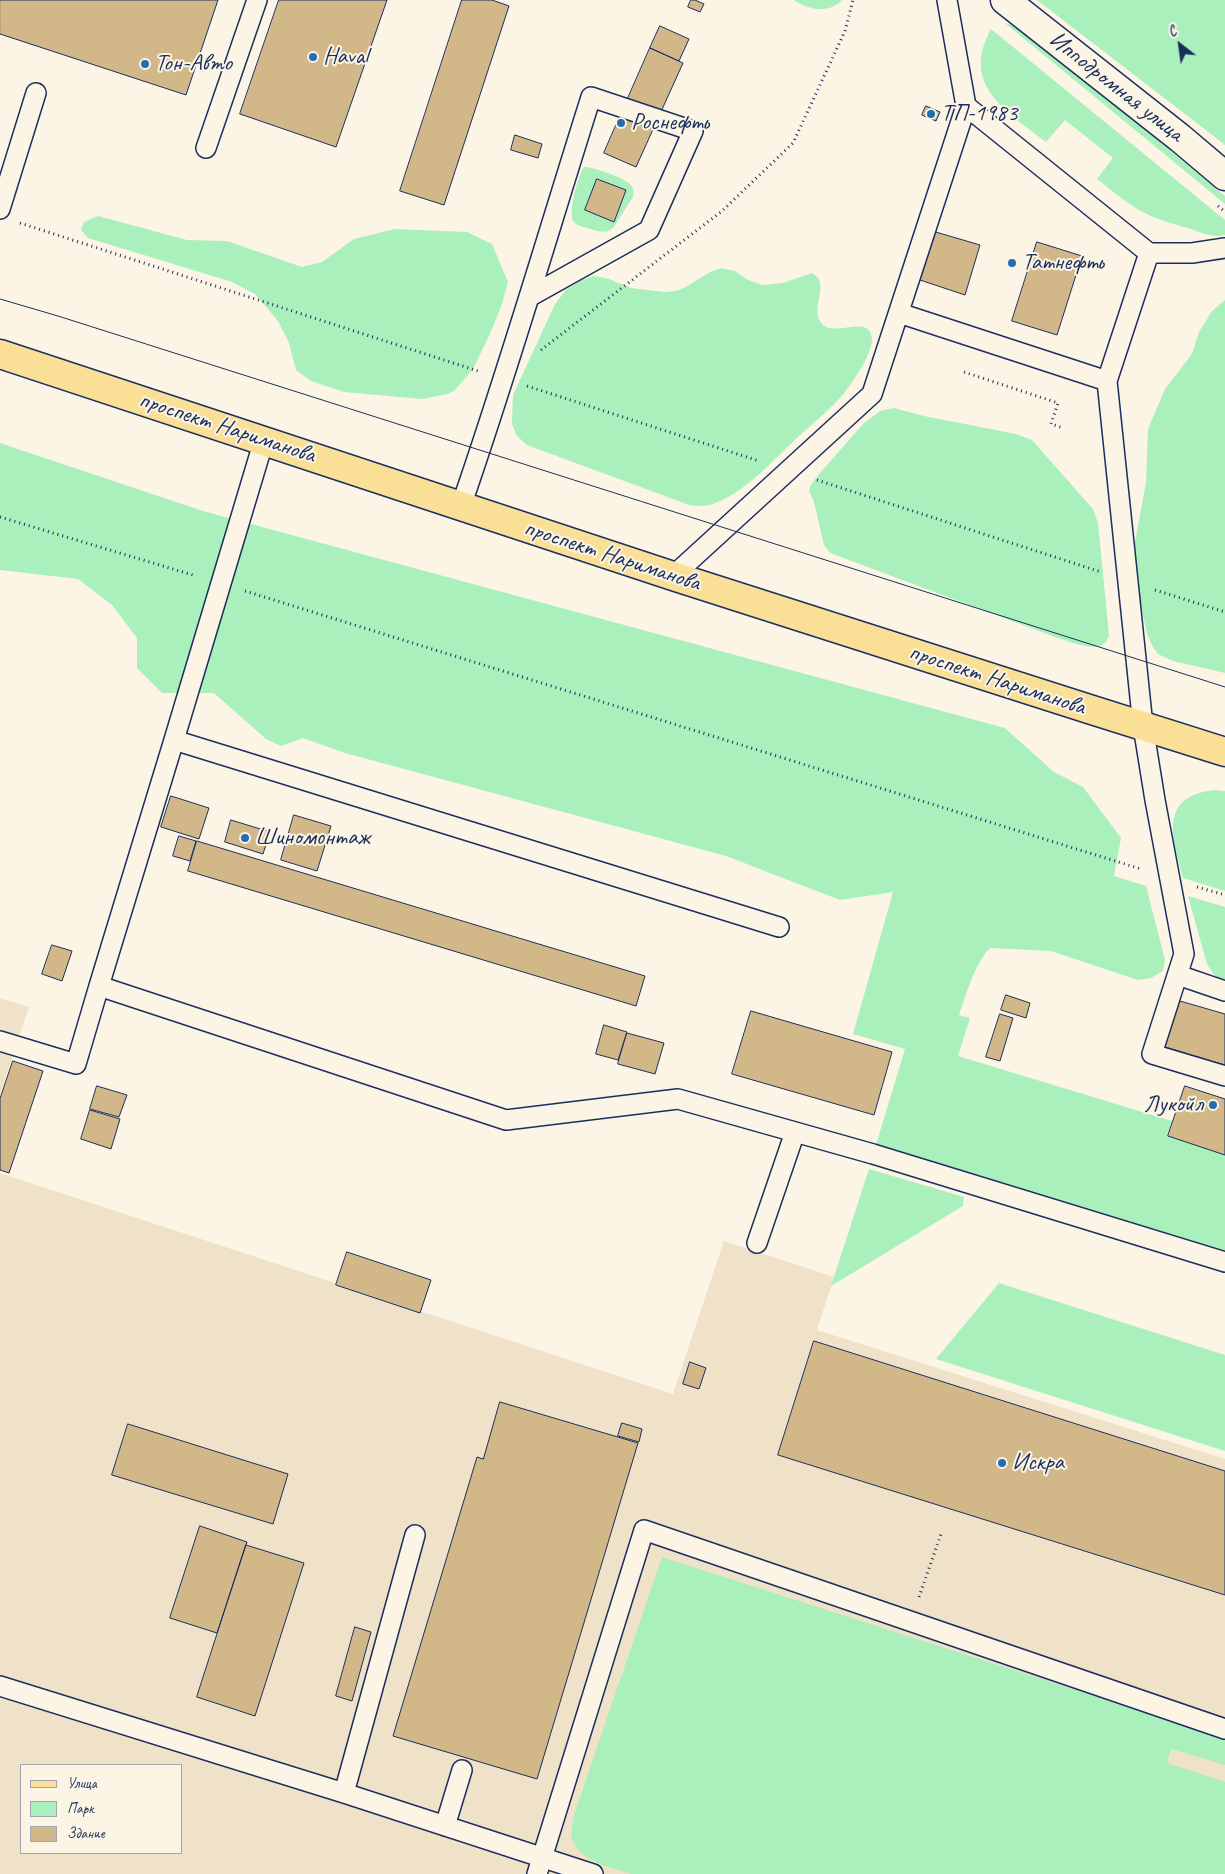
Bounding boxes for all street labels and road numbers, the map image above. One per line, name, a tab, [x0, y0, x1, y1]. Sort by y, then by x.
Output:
street label: Ипподромная улица	[1043, 26, 1189, 148]
street label: проспект Нариманова	[135, 386, 319, 470]
street label: проспект Нариманова	[520, 514, 704, 598]
street label: проспект Нариманова	[905, 638, 1089, 722]

